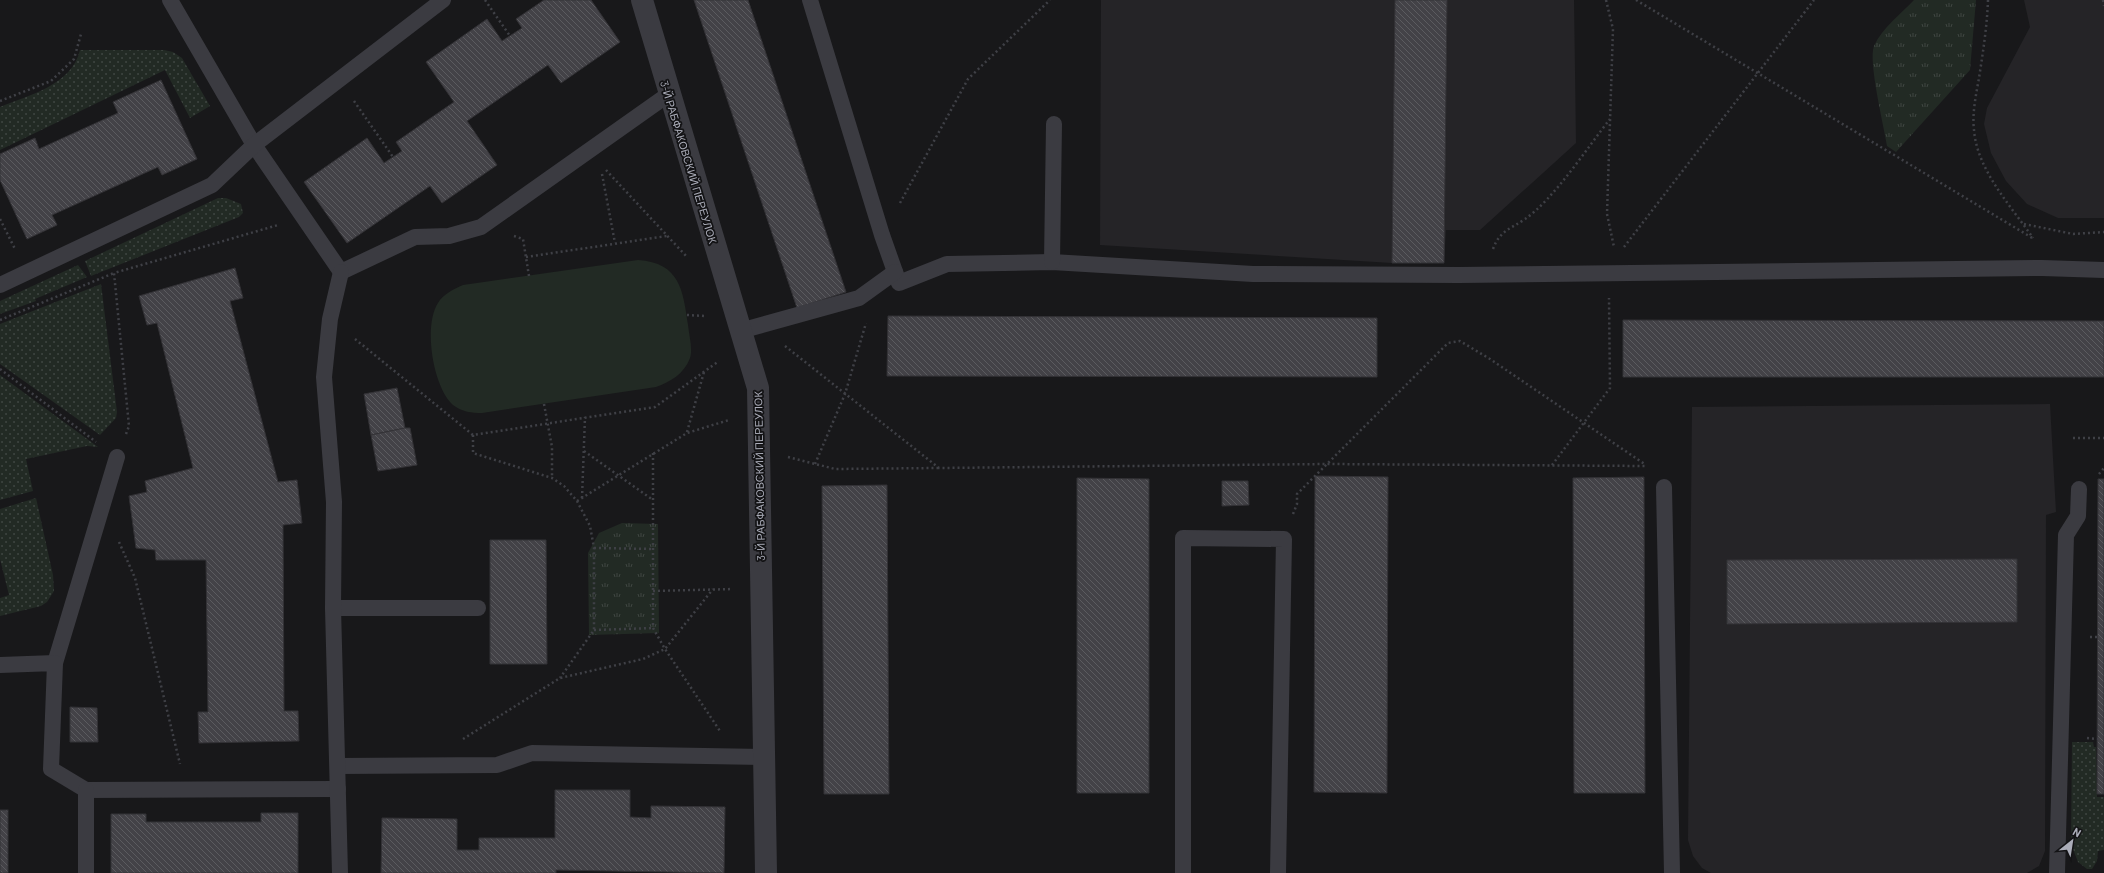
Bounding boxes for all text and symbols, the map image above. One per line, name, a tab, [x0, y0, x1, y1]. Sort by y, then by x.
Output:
street label: 3-Й РАБФАКОВСКИЙ ПЕРЕУЛОК	[658, 79, 720, 246]
street label: 3-Й РАБФАКОВСКИЙ ПЕРЕУЛОК	[751, 391, 767, 561]
north arrow	[2052, 821, 2092, 861]
text: N	[2071, 824, 2084, 839]

